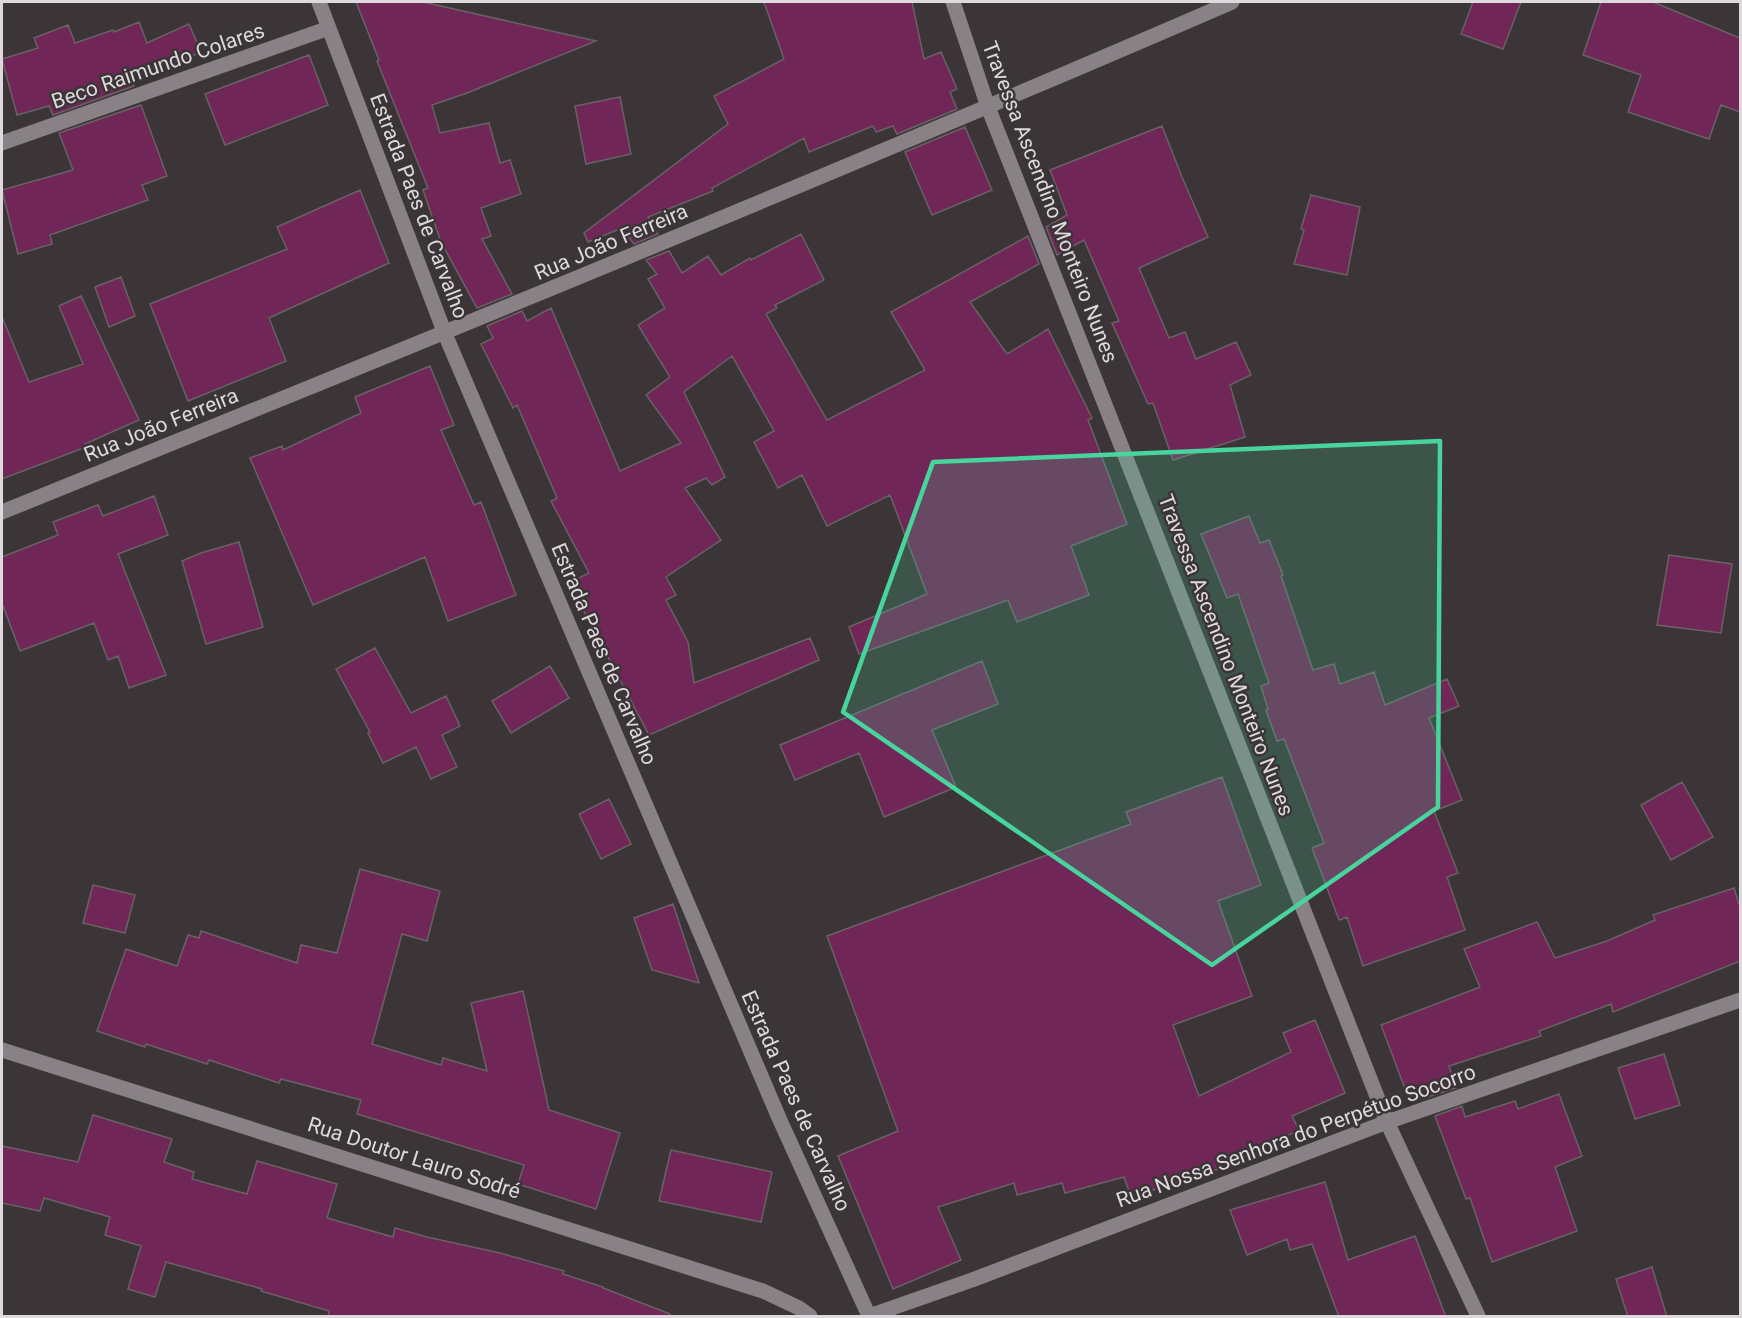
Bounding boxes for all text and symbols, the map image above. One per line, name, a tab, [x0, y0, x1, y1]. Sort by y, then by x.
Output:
street label: Beco Raimundo Colares	[48, 18, 268, 114]
street label: Travessa Ascendino Monteiro Nunes	[977, 38, 1123, 366]
street label: Estrada Paes de Carvalho	[365, 90, 473, 322]
street label: Rua João Ferreira	[531, 199, 691, 285]
street label: Rua João Ferreira	[80, 383, 242, 467]
street label: Travessa Ascendino Monteiro Nunes	[1153, 491, 1299, 819]
street label: Estrada Paes de Carvalho	[546, 539, 662, 769]
street label: Estrada Paes de Carvalho	[736, 987, 856, 1215]
street label: Rua Nossa Senhora do Perpétuo Socorro	[1113, 1060, 1479, 1212]
street label: Rua Doutor Lauro Sodré	[305, 1112, 523, 1204]

